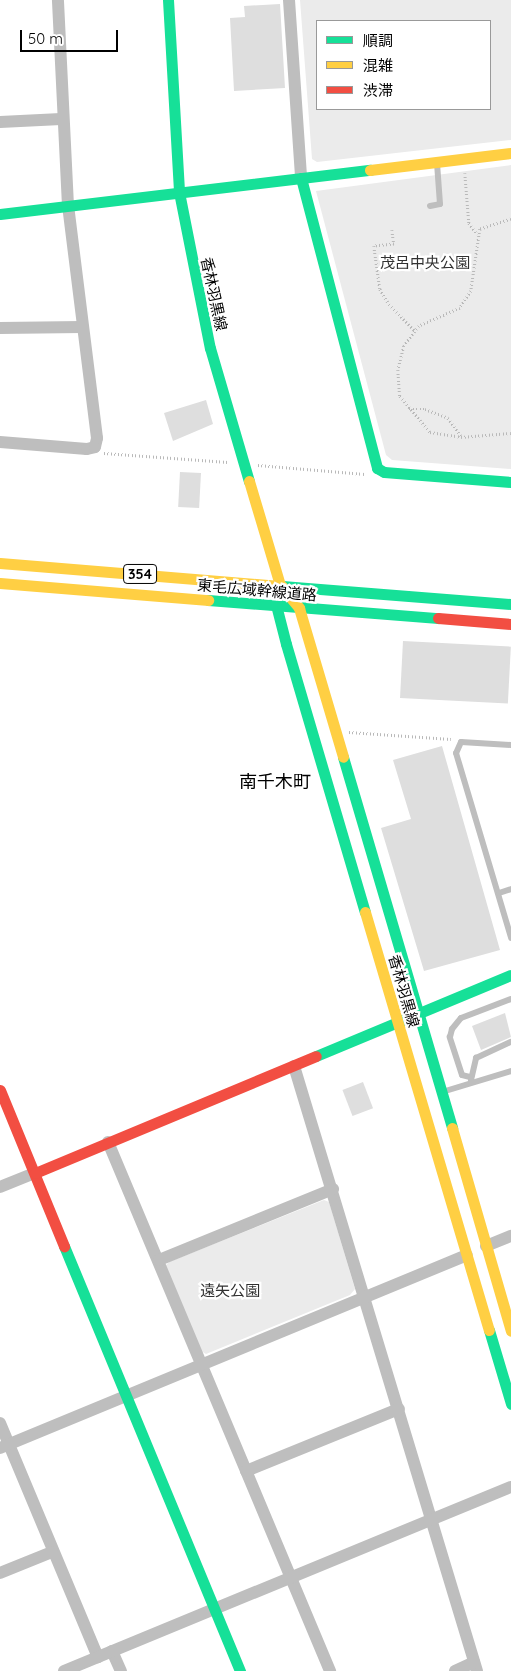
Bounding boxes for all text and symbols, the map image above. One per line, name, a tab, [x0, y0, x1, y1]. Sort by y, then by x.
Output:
scale bar	[22, 20, 120, 52]
legend	[316, 20, 491, 110]
text: 50 m	[28, 29, 63, 48]
text: 順調	[363, 31, 393, 50]
text: 混雑	[363, 56, 393, 75]
text: 渋滞	[363, 81, 393, 100]
park label: 茂呂中央公園	[380, 254, 470, 272]
street label: 香林羽黒線	[197, 255, 231, 333]
road number: 354	[122, 562, 158, 586]
street label: 東毛広域幹線道路	[196, 576, 318, 604]
district label: 南千木町	[239, 771, 311, 793]
street label: 香林羽黒線	[385, 952, 423, 1030]
park label: 遠矢公園	[200, 1282, 260, 1300]

